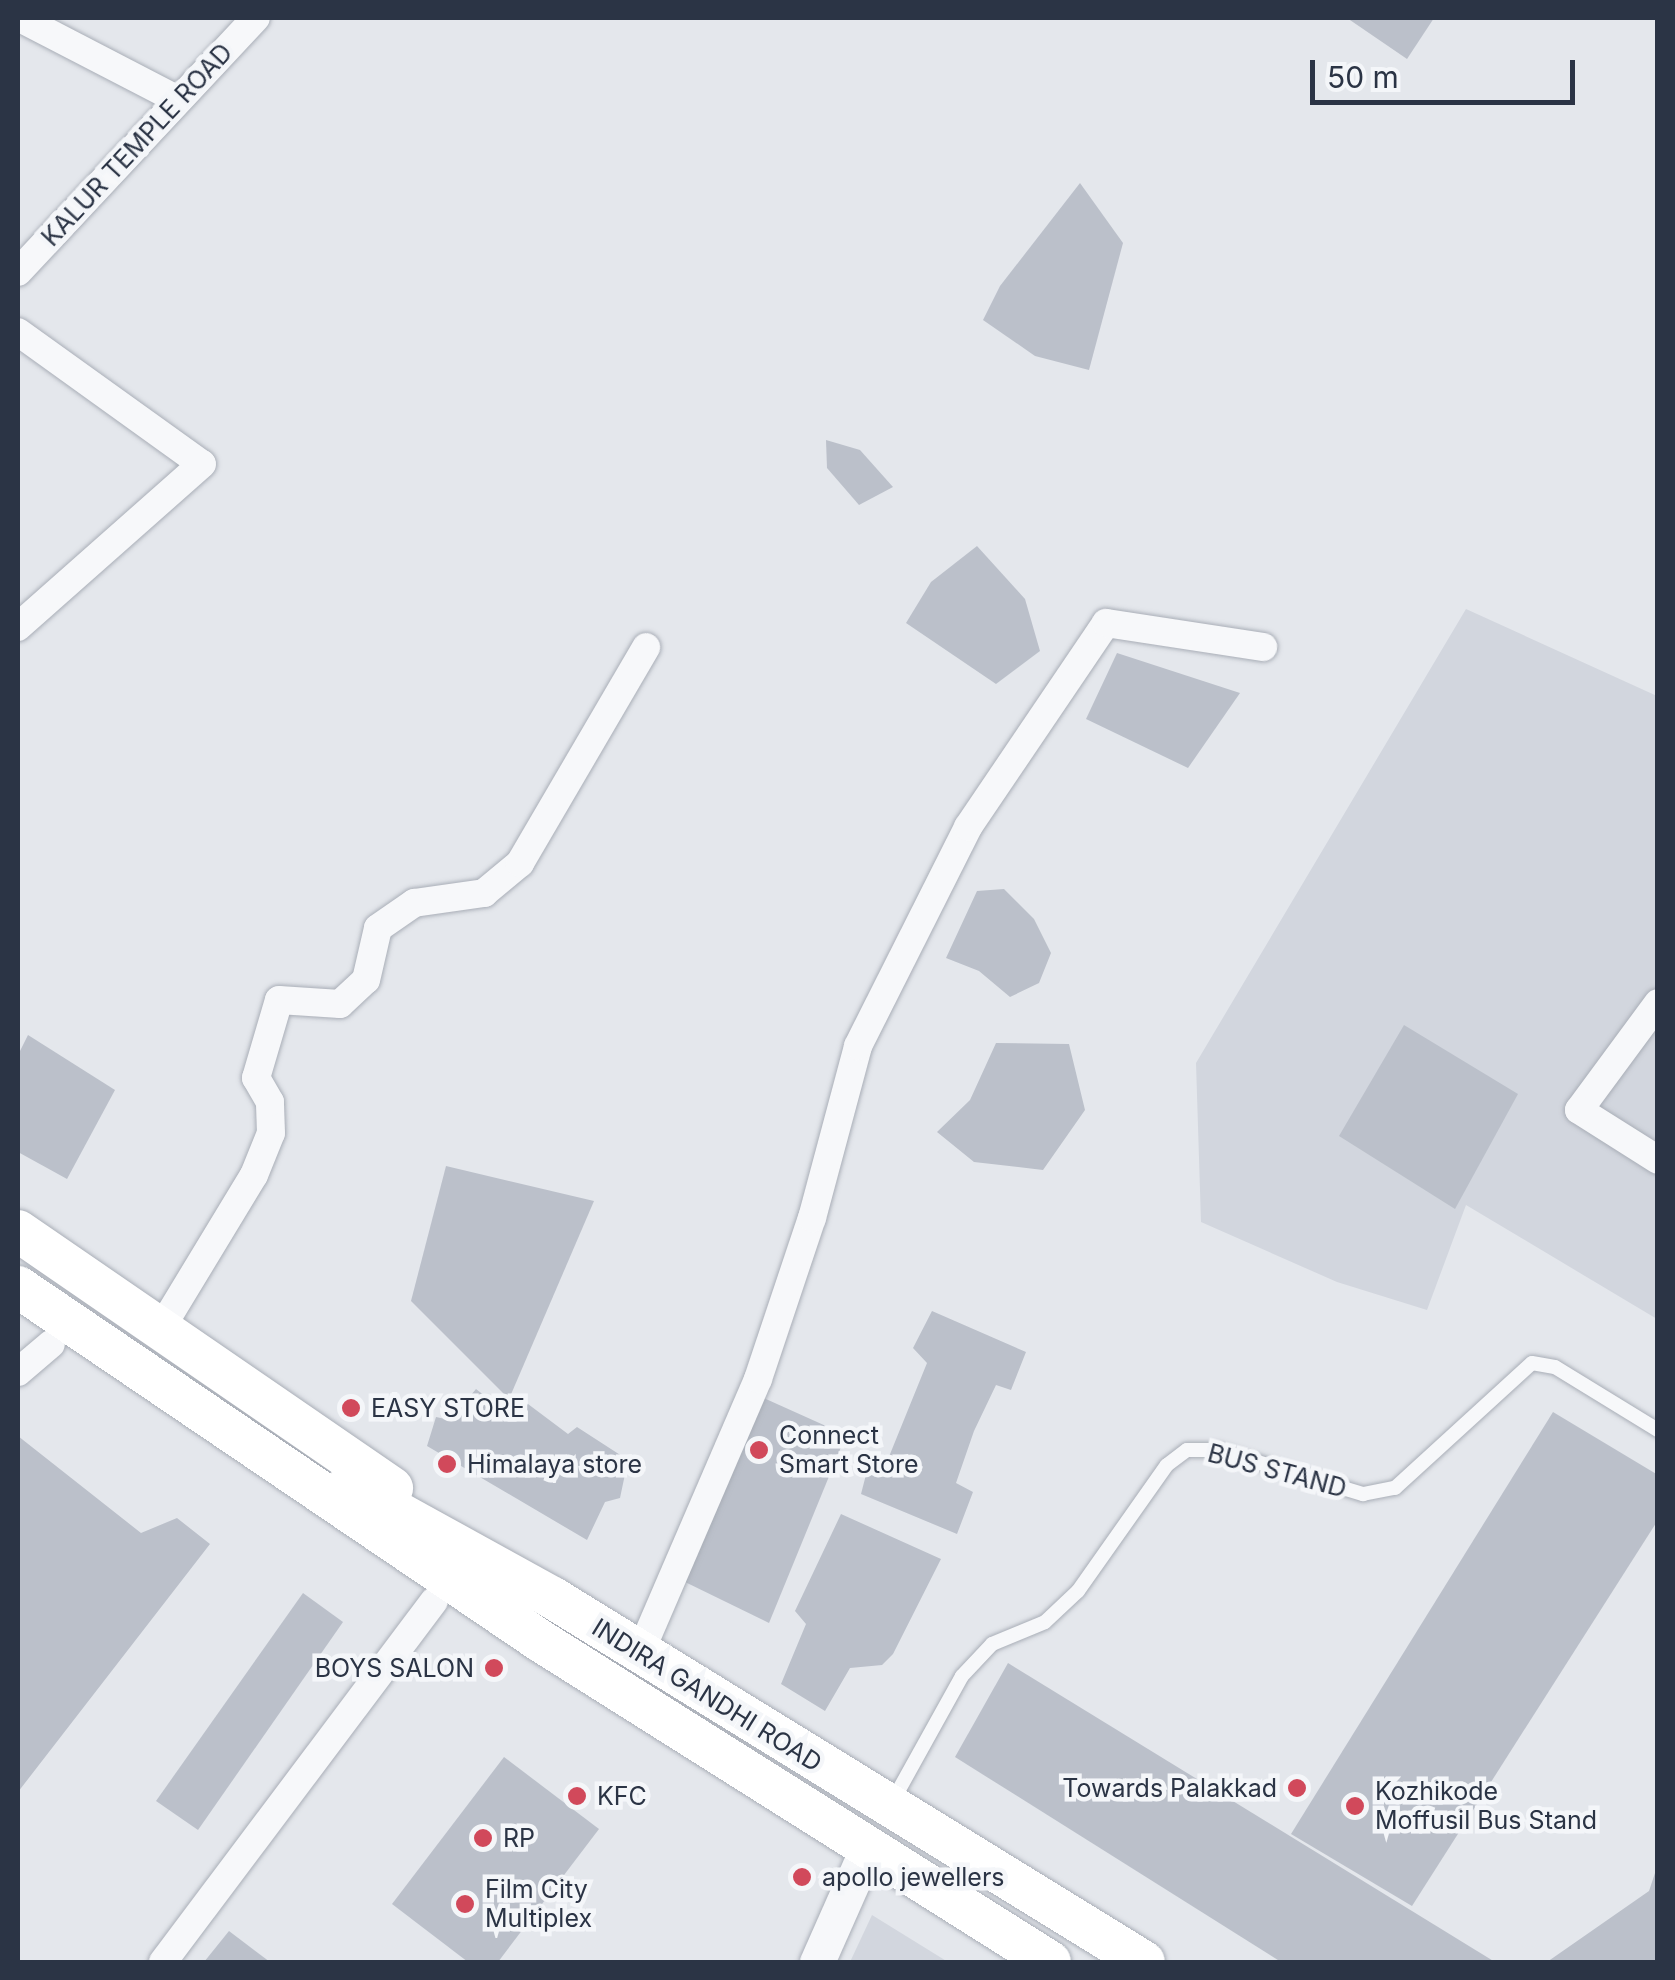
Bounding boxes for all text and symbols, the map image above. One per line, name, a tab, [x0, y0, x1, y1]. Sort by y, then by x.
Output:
street label: KALUR TEMPLE ROAD	[36, 38, 238, 252]
scale bar	[1315, 40, 1580, 102]
text: 50 m	[1327, 59, 1399, 95]
place label: EASY STORE	[371, 1393, 525, 1423]
marker: EASY STORE	[340, 1397, 362, 1419]
place label: Connect Smart Store	[779, 1421, 919, 1480]
street label: BUS STAND	[1204, 1438, 1350, 1504]
marker: Connect Smart Store	[748, 1439, 770, 1461]
place label: Himalaya store	[467, 1449, 642, 1479]
marker: Himalaya store	[436, 1453, 458, 1475]
street label: INDIRA GANDHI ROAD	[587, 1612, 827, 1778]
place label: BOYS SALON	[315, 1653, 474, 1683]
marker: BOYS SALON	[483, 1657, 505, 1679]
place label: Towards Palakkad	[1062, 1773, 1277, 1803]
marker: Towards Palakkad	[1286, 1777, 1308, 1799]
place label: Kozhikode Moffusil Bus Stand	[1375, 1777, 1597, 1836]
place label: KFC	[597, 1781, 647, 1811]
marker: KFC	[566, 1785, 588, 1807]
marker: Kozhikode Moffusil Bus Stand	[1344, 1795, 1366, 1817]
place label: RP	[503, 1823, 535, 1853]
marker: RP	[472, 1827, 494, 1849]
place label: apollo jewellers	[822, 1862, 1005, 1892]
marker: apollo jewellers	[791, 1866, 813, 1888]
place label: Film City Multiplex	[485, 1875, 592, 1934]
marker: Film City Multiplex	[454, 1893, 476, 1915]

